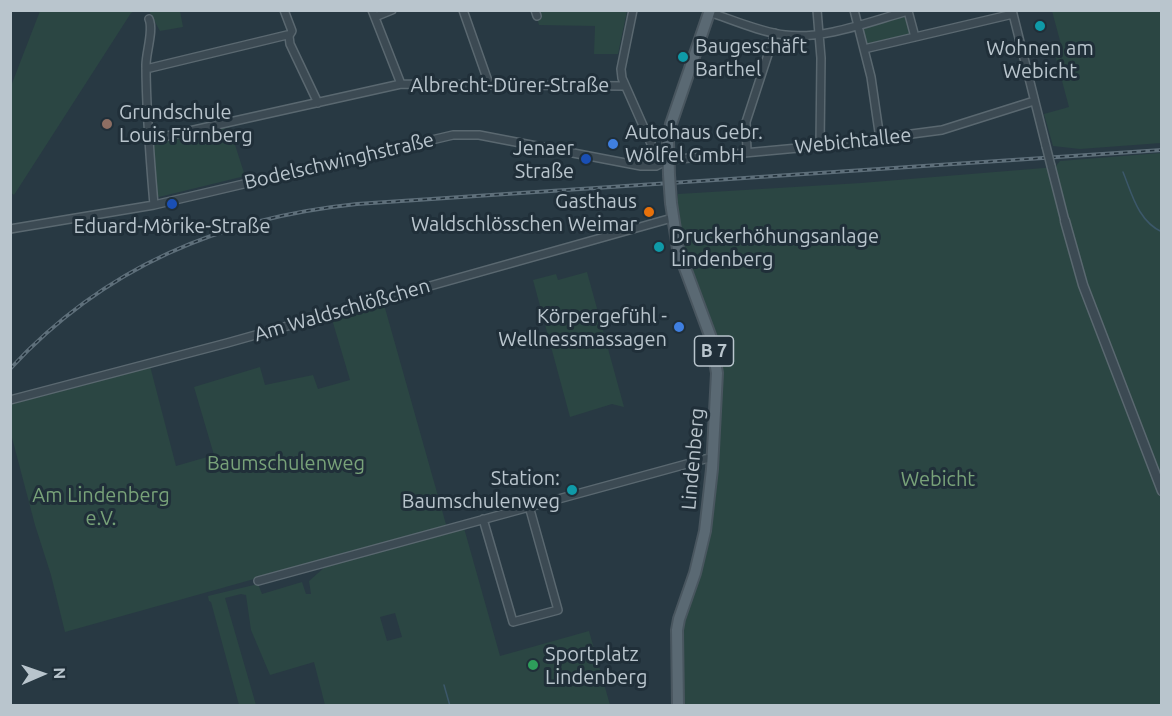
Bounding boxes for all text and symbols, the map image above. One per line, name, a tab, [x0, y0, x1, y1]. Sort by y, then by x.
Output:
marker: Wohnen am Webicht	[1033, 19, 1047, 33]
place label: Baugeschäft Barthel	[695, 34, 807, 81]
place label: Wohnen am Webicht	[986, 36, 1094, 83]
marker: Baugeschäft Barthel	[676, 50, 690, 64]
street label: Albrecht-Dürer-Straße	[411, 73, 609, 97]
place label: Grundschule Louis Fürnberg	[119, 100, 253, 147]
marker: Grundschule Louis Fürnberg	[100, 117, 114, 131]
place label: Autohaus Gebr. Wölfel GmbH	[625, 120, 763, 167]
street label: Webichtallee	[793, 123, 913, 159]
street label: Bodelschwinghstraße	[242, 127, 436, 195]
place label: Jenaer Straße	[513, 136, 574, 183]
marker: Autohaus Gebr. Wölfel GmbH	[606, 137, 620, 151]
marker: Jenaer Straße	[579, 152, 593, 166]
place label: Gasthaus Waldschlösschen Weimar	[411, 189, 637, 236]
marker: Eduard-Mörike-Straße	[165, 197, 179, 211]
marker: Gasthaus Waldschlösschen Weimar	[642, 205, 656, 219]
place label: Eduard-Mörike-Straße	[74, 214, 270, 238]
place label: Druckerhöhungsanlage Lindenberg	[671, 224, 879, 271]
marker: Druckerhöhungsanlage Lindenberg	[652, 240, 666, 254]
street label: Am Waldschlößchen	[251, 273, 433, 347]
place label: Körpergefühl - Wellnessmassagen	[498, 304, 667, 351]
marker: Körpergefühl - Wellnessmassagen	[672, 320, 686, 334]
road number: B 7	[694, 336, 734, 366]
street label: Lindenberg	[677, 407, 709, 511]
park label: Baumschulenweg	[207, 451, 365, 475]
place label: Station: Baumschulenweg	[402, 466, 560, 513]
park label: Webicht	[901, 467, 975, 491]
park label: Am Lindenberg e.V.	[32, 483, 170, 530]
marker: Station: Baumschulenweg	[565, 483, 579, 497]
place label: Sportplatz Lindenberg	[545, 642, 647, 689]
north arrow	[12, 644, 72, 704]
marker: Sportplatz Lindenberg	[526, 658, 540, 672]
text: N	[51, 667, 69, 680]

